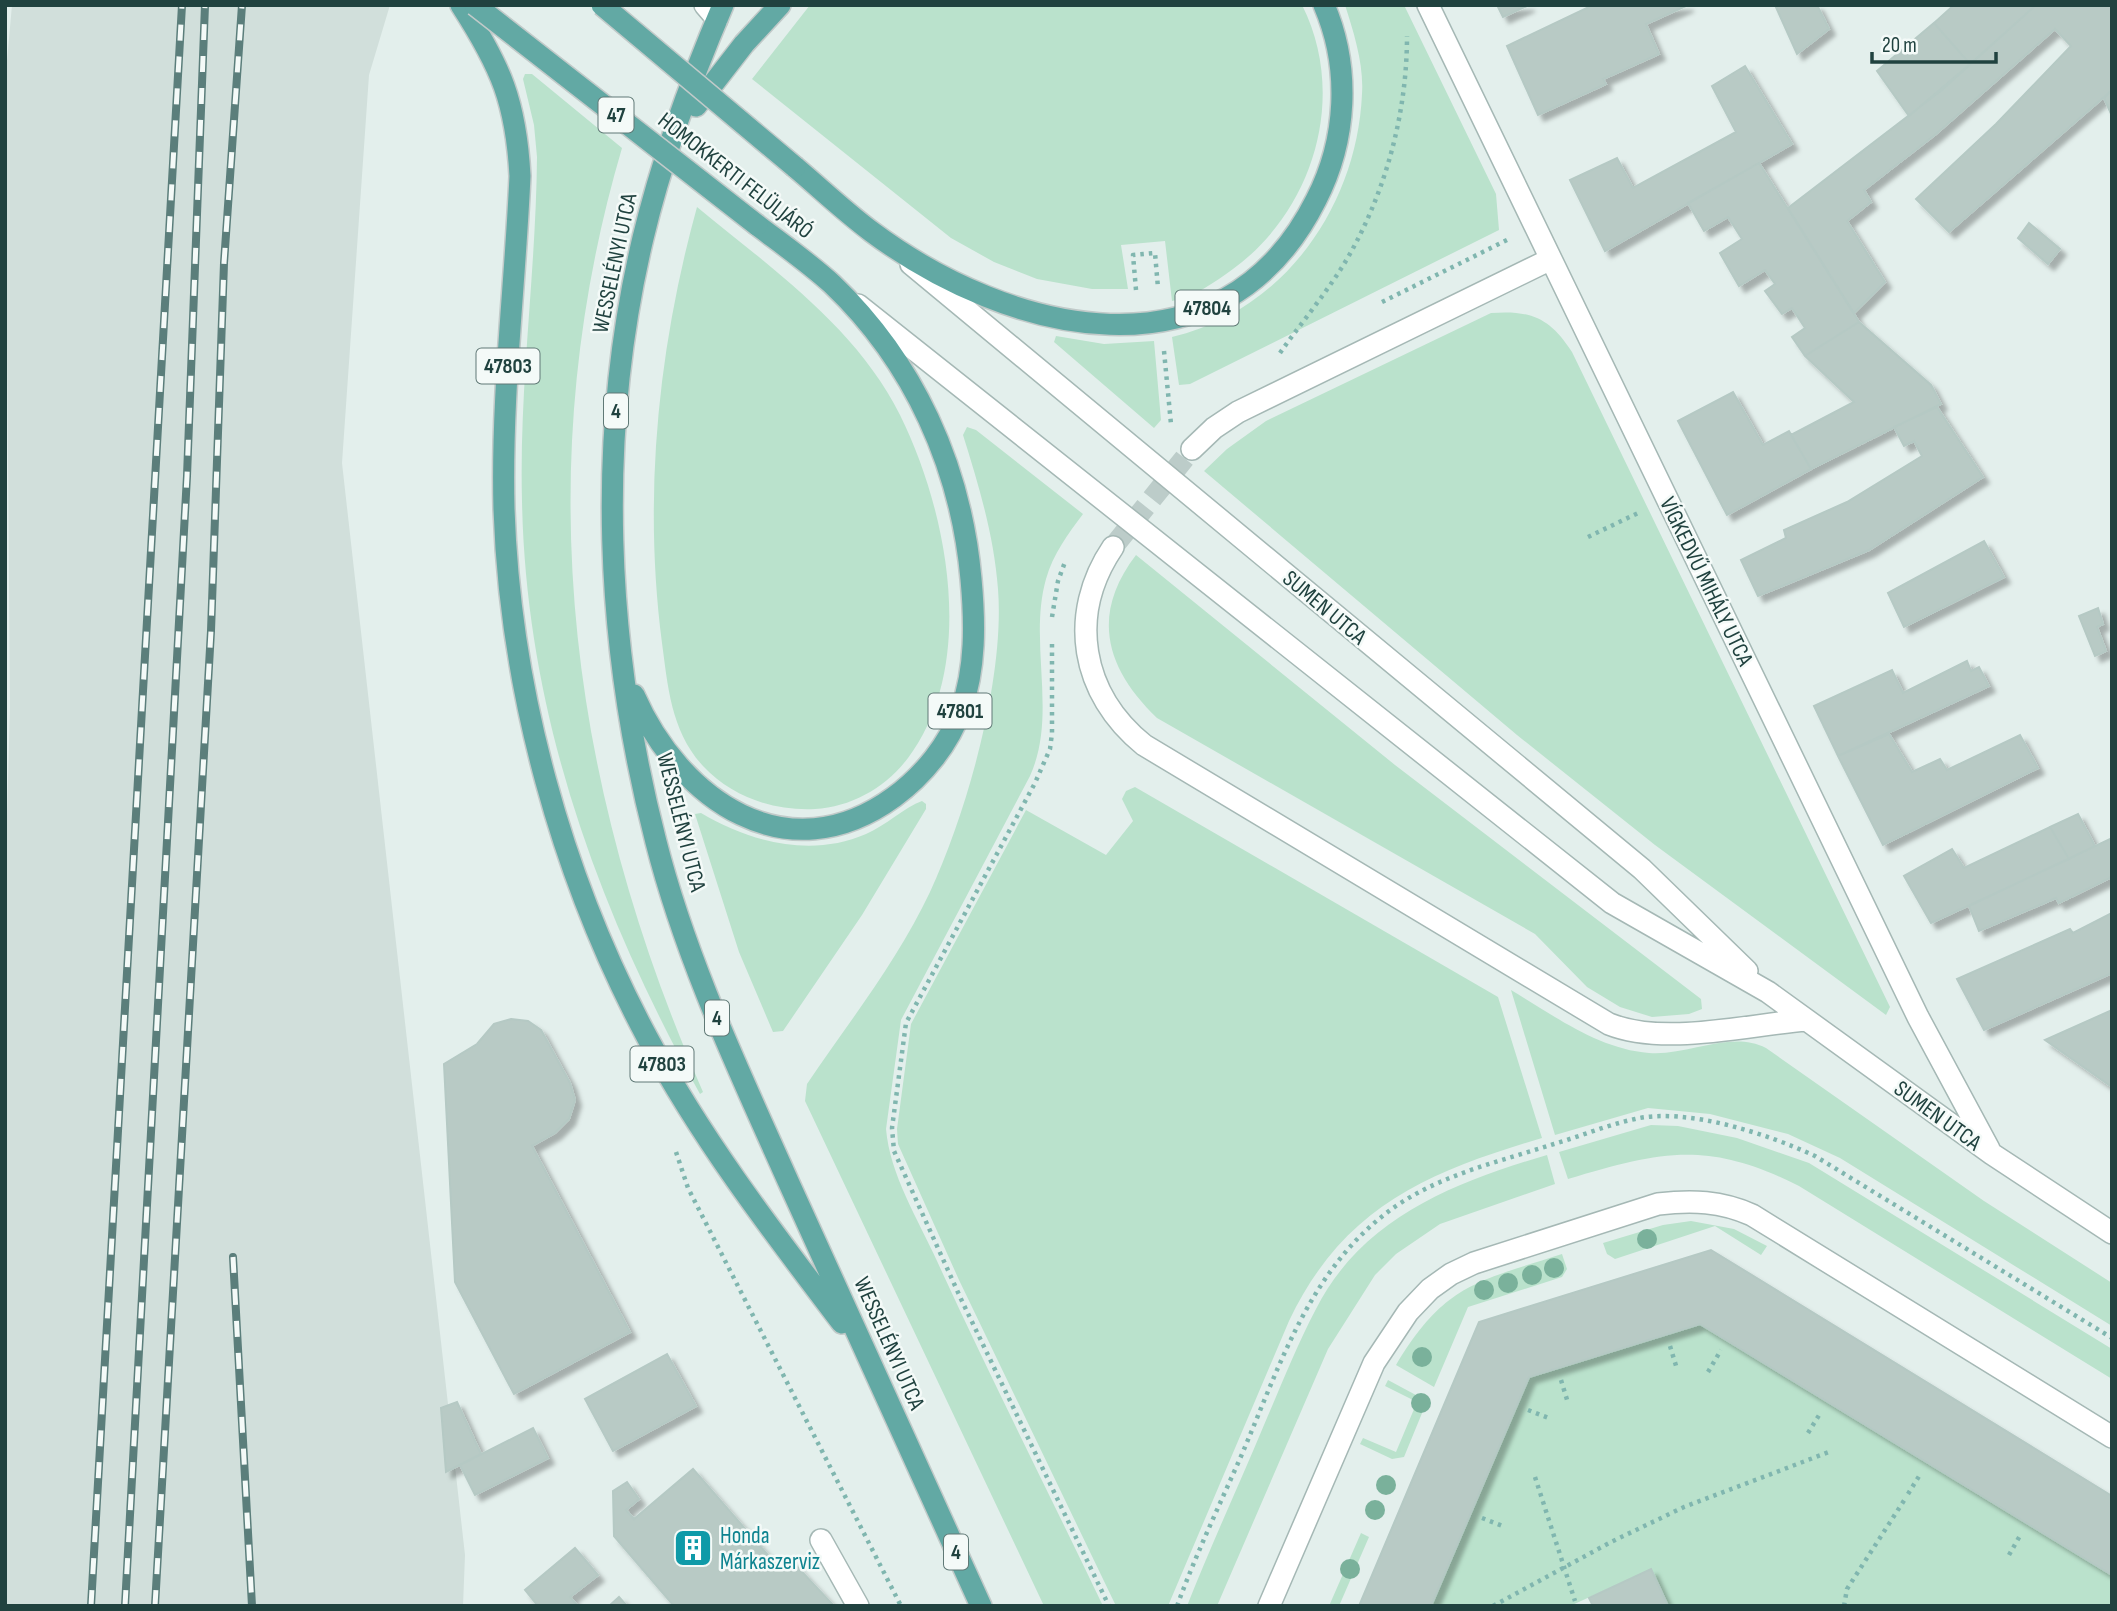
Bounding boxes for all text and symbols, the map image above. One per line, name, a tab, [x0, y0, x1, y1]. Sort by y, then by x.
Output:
scale bar	[1872, 21, 1996, 65]
text: 20 m	[1882, 33, 1917, 58]
road number: 47	[598, 97, 634, 132]
street label: HOMOKKERTI FELÜLJÁRÓ	[652, 106, 819, 245]
street label: WESSELÉNYI UTCA	[586, 191, 643, 336]
road number: 47804	[1176, 290, 1238, 326]
road number: 47803	[476, 348, 540, 384]
road number: 4	[604, 394, 628, 428]
street label: VÍGKEDVŰ MIHÁLY UTCA	[1653, 492, 1759, 671]
street label: SUMEN UTCA	[1277, 565, 1372, 651]
road number: 47801	[928, 694, 992, 728]
street label: WESSELÉNYI UTCA	[650, 750, 712, 895]
road number: 4	[705, 1000, 729, 1036]
road number: 47803	[630, 1046, 694, 1082]
street label: SUMEN UTCA	[1888, 1075, 1987, 1157]
street label: WESSELÉNYI UTCA	[847, 1273, 931, 1414]
place label: Honda Márkaszerviz	[720, 1522, 820, 1576]
building icon: Honda Márkaszerviz	[672, 1527, 714, 1569]
road number: 4	[944, 1534, 968, 1570]

